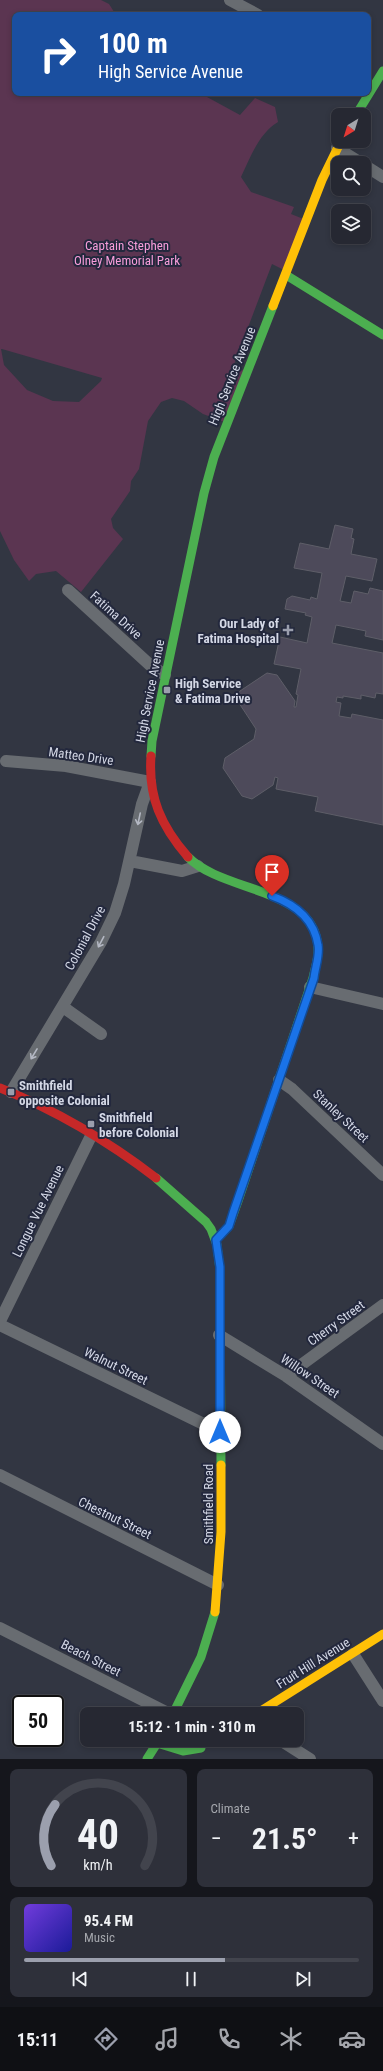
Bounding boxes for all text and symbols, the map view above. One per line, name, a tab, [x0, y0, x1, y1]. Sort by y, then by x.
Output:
text: 100 m	[98, 27, 168, 60]
icon: right	[32, 28, 84, 80]
text: High Service Avenue	[98, 61, 243, 82]
north arrow	[331, 108, 371, 148]
map controls	[331, 108, 371, 244]
button: search	[331, 156, 371, 196]
button: layers	[331, 204, 371, 244]
park label: Captain Stephen Olney Memorial Park	[74, 238, 180, 268]
street label: High Service Avenue	[205, 325, 259, 427]
street label: Fatima Drive	[87, 588, 145, 642]
place label: Our Lady of Fatima Hospital	[197, 616, 280, 646]
marker: Our Lady of Fatima Hospital	[282, 624, 294, 636]
street label: High Service Avenue	[133, 638, 167, 744]
place label: High Service & Fatima Drive	[175, 676, 251, 706]
marker: High Service & Fatima Drive	[162, 685, 172, 695]
street label: Matteo Drive	[48, 744, 114, 768]
one-way arrow	[134, 812, 142, 825]
pin	[255, 855, 289, 896]
icon: arrive	[261, 861, 283, 883]
street label: Colonial Drive	[62, 903, 108, 973]
one-way arrow	[96, 936, 104, 948]
one-way arrow	[30, 1048, 38, 1059]
place label: Smithfield opposite Colonial	[19, 1078, 110, 1108]
street label: Stanley Street	[310, 1086, 372, 1146]
marker: Smithfield opposite Colonial	[6, 1087, 16, 1097]
place label: Smithfield before Colonial	[99, 1110, 178, 1140]
marker: Smithfield before Colonial	[86, 1119, 96, 1129]
street label: Longue Vue Avenue	[9, 1162, 67, 1260]
street label: Cherry Street	[305, 1297, 367, 1349]
street label: Walnut Street	[82, 1344, 150, 1388]
street label: Willow Street	[278, 1351, 342, 1401]
position arrow	[199, 1411, 241, 1453]
street label: Smithfield Road	[201, 1464, 216, 1544]
street label: Chestnut Street	[76, 1494, 154, 1542]
street label: Fruit Hill Avenue	[274, 1634, 352, 1692]
street label: Beach Street	[59, 1637, 124, 1680]
speed limit sign: 50	[12, 1695, 64, 1747]
text: 15:12 · 1 min · 310 m	[128, 1718, 256, 1736]
text: Climate	[211, 1801, 250, 1816]
text: 40	[77, 1810, 119, 1859]
text: 21.5°	[252, 1821, 318, 1856]
text: −	[211, 1826, 222, 1851]
text: +	[348, 1826, 359, 1851]
text: km/h	[84, 1857, 113, 1873]
text: 95.4 FM	[84, 1912, 133, 1930]
text: Music	[84, 1930, 115, 1945]
icon: previous	[69, 1968, 91, 1990]
icon: pause	[180, 1968, 202, 1990]
icon: next	[292, 1968, 314, 1990]
icon: directions	[92, 2025, 120, 2053]
icon: music	[153, 2025, 181, 2053]
icon: phone	[215, 2025, 243, 2053]
icon: climate	[277, 2025, 305, 2053]
icon: car	[338, 2025, 366, 2053]
text: 15:11	[17, 2029, 58, 2050]

